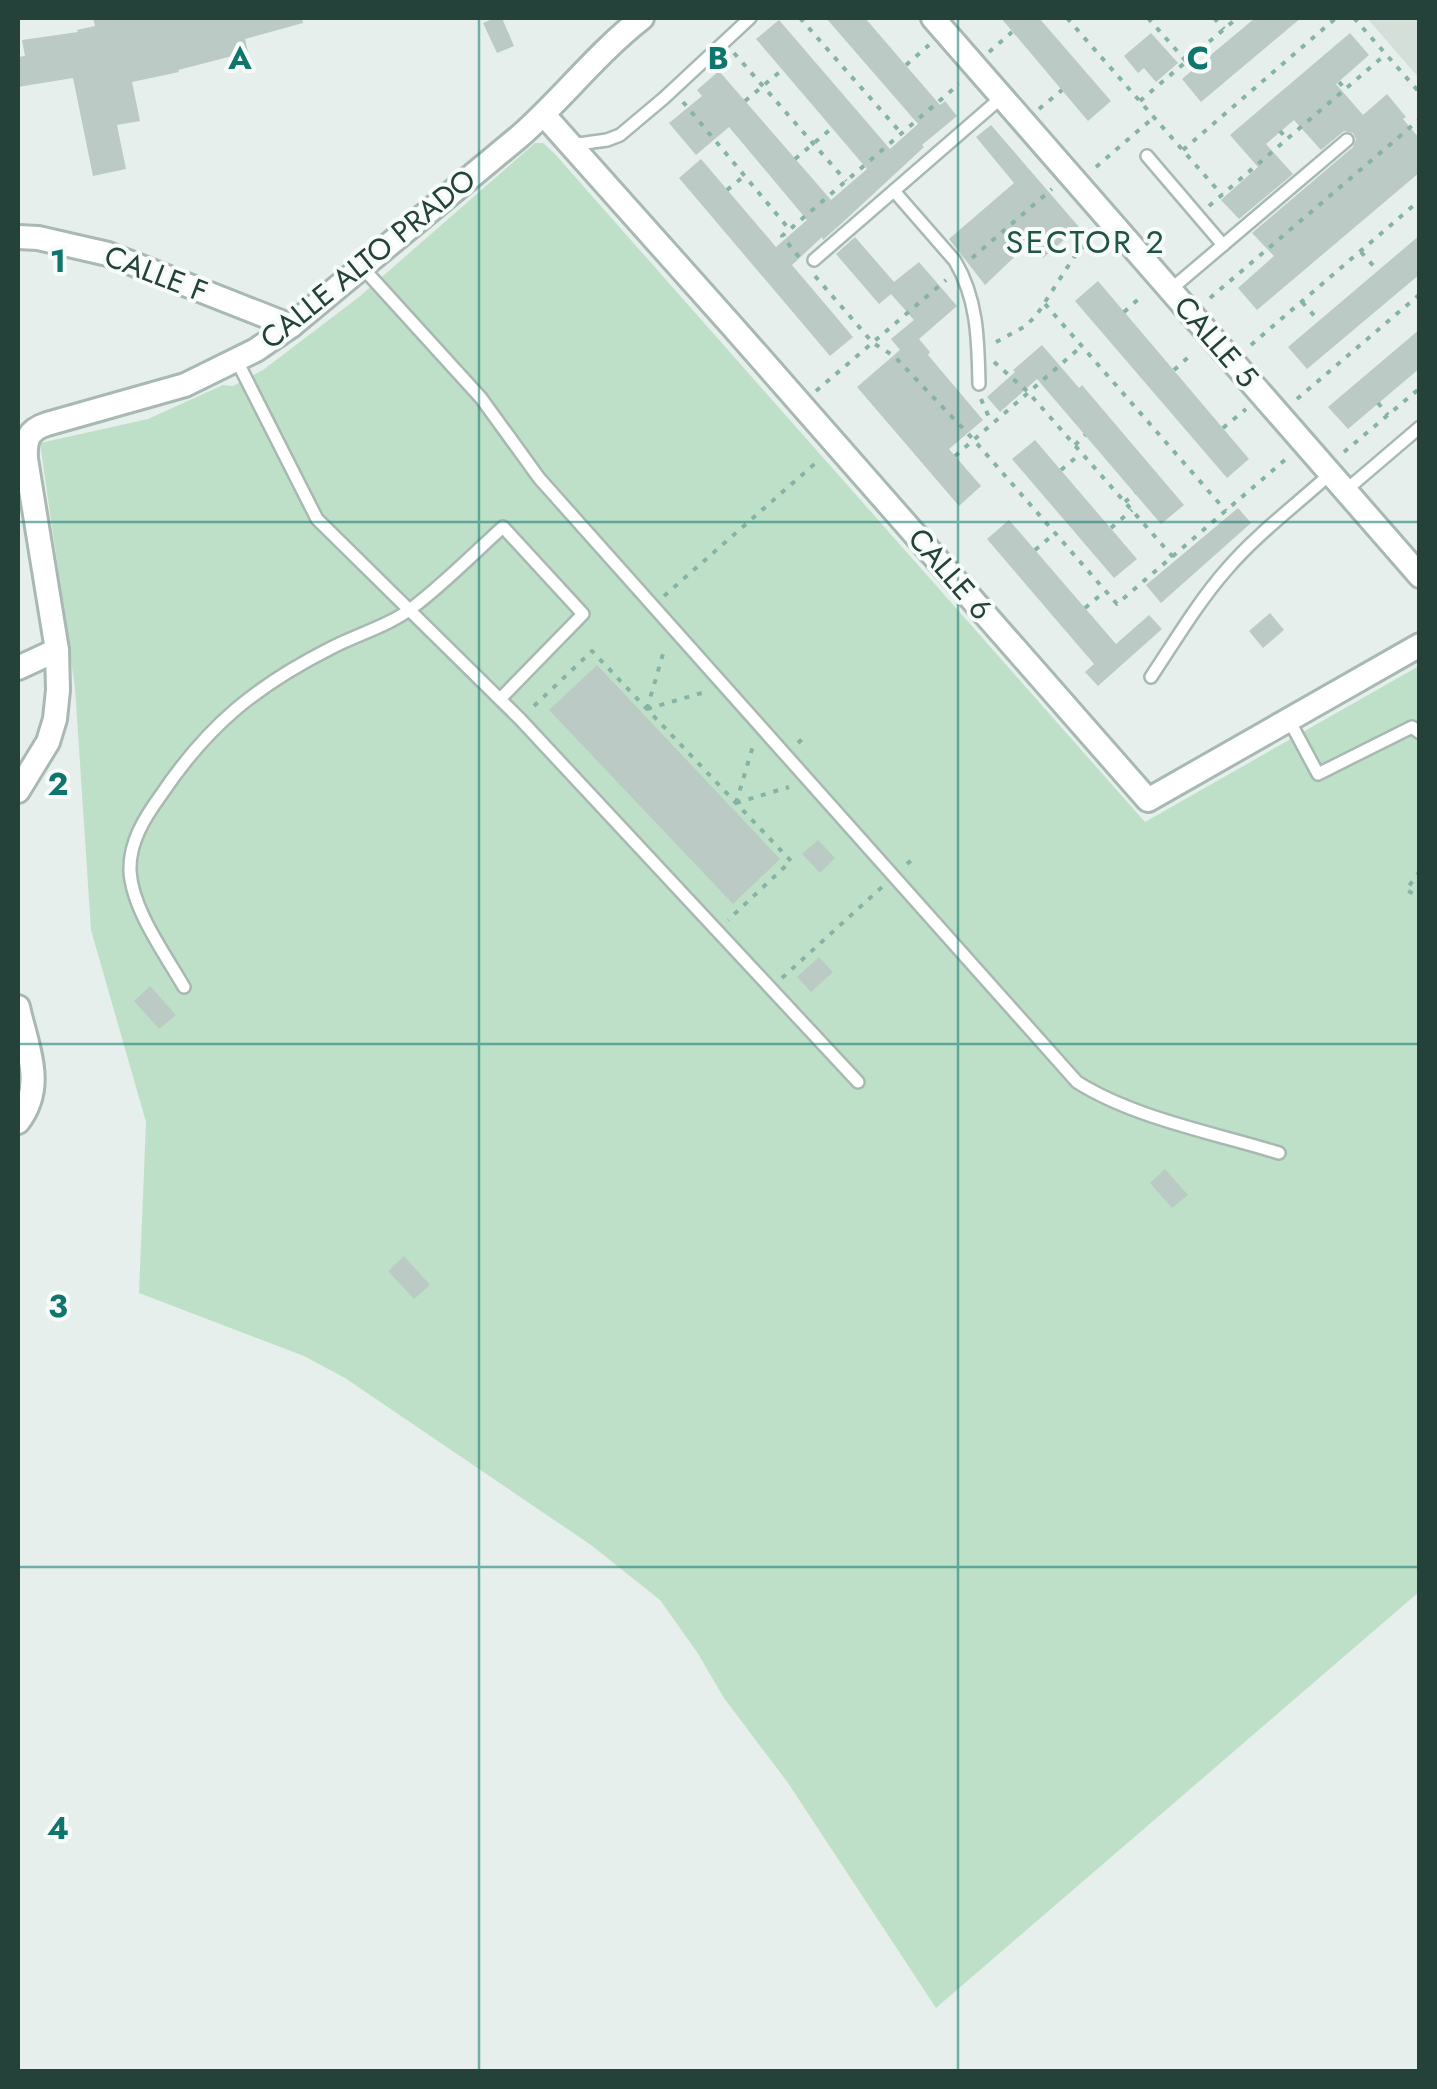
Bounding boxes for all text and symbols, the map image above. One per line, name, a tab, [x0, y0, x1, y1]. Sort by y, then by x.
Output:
text: A	[227, 35, 252, 81]
text: B	[707, 35, 729, 81]
text: C	[1187, 35, 1209, 81]
street label: CALLE ALTO PRADO	[251, 158, 485, 359]
district label: SECTOR 2	[1006, 219, 1166, 265]
street label: CALLE F	[98, 234, 214, 313]
text: 1	[50, 238, 66, 284]
street label: CALLE 5	[1164, 286, 1268, 397]
street label: CALLE 6	[898, 518, 1003, 629]
text: 2	[48, 761, 69, 807]
text: 3	[48, 1283, 68, 1329]
text: 4	[47, 1805, 69, 1851]

